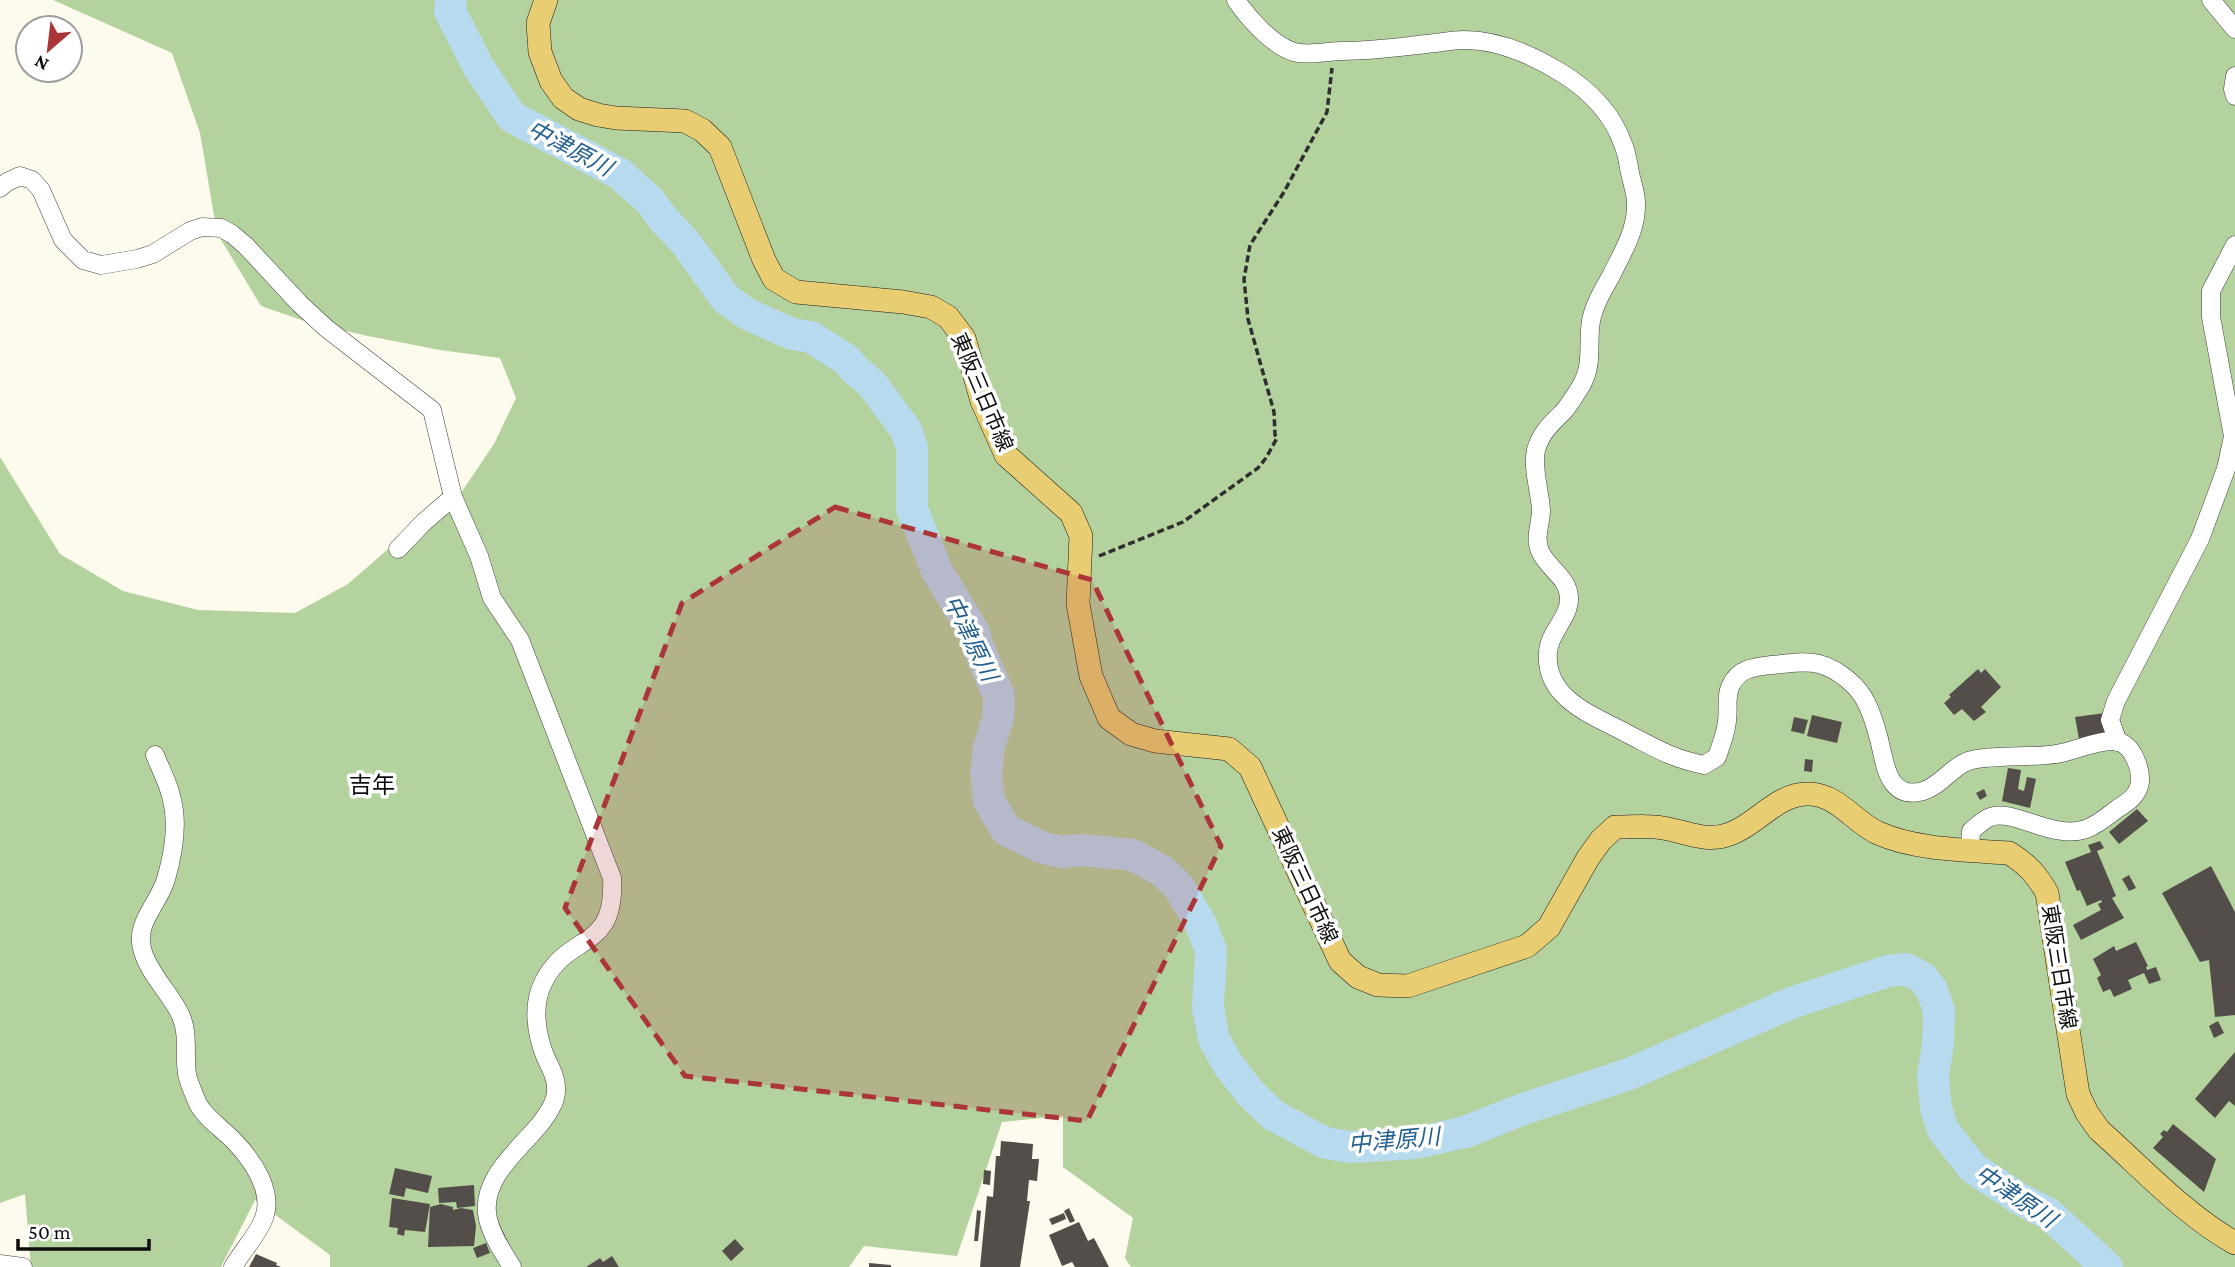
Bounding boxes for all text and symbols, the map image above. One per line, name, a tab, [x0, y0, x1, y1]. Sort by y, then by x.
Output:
north arrow	[14, 14, 84, 84]
text: N	[31, 51, 52, 76]
water label: 中津原川	[523, 115, 619, 182]
street label: 東阪三日市線	[946, 329, 1018, 455]
water label: 中津原川	[939, 591, 1004, 688]
district label: 吉年	[349, 772, 395, 798]
street label: 東阪三日市線	[1267, 823, 1343, 947]
street label: 東阪三日市線	[2037, 903, 2081, 1031]
water label: 中津原川	[1347, 1123, 1444, 1157]
water label: 中津原川	[1971, 1159, 2064, 1234]
scale bar	[18, 1208, 149, 1252]
text: 50 m	[28, 1220, 71, 1244]

